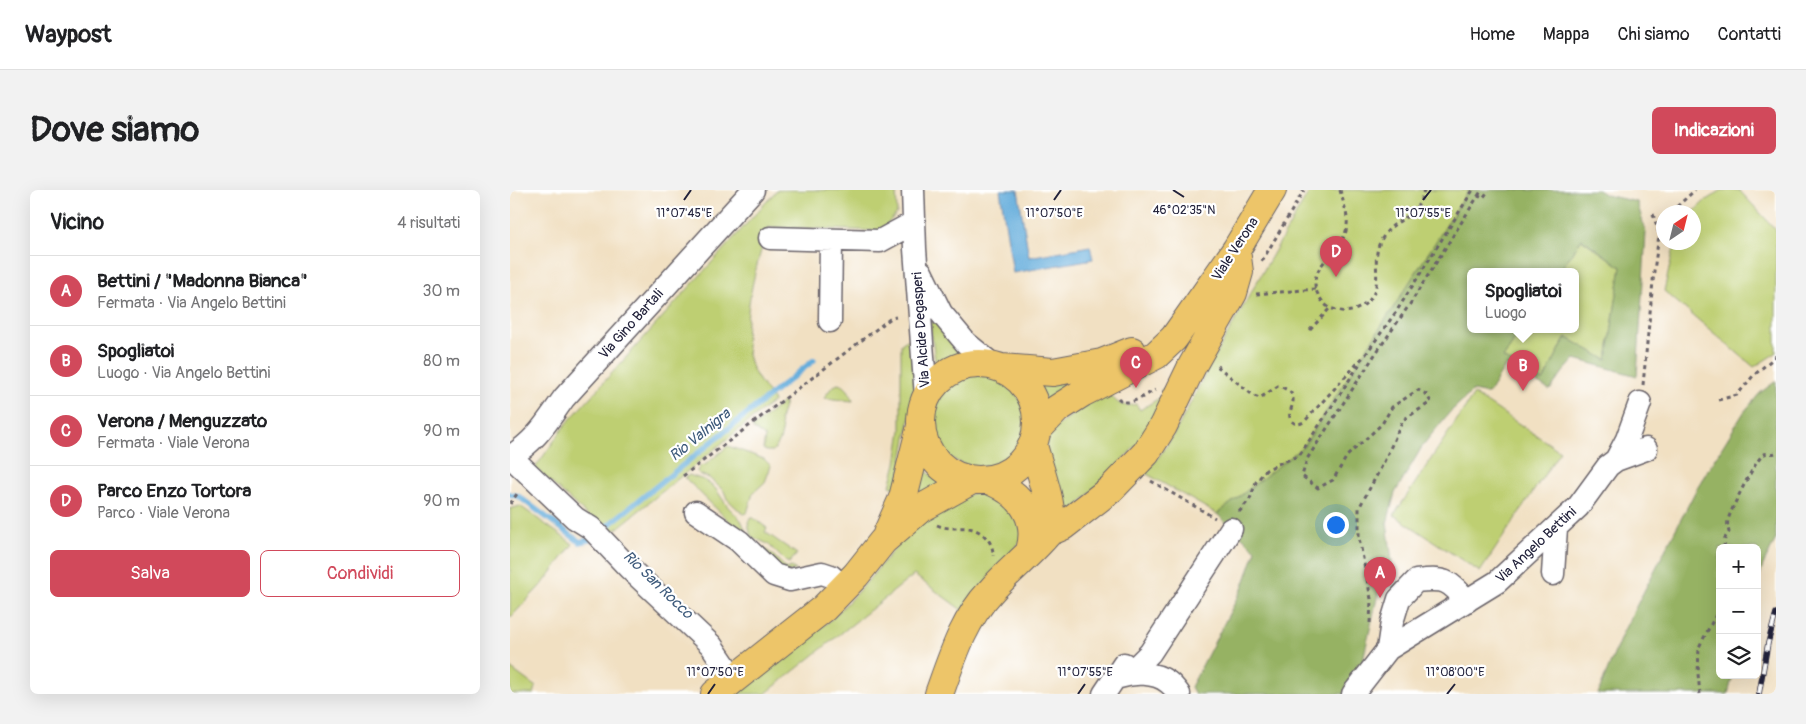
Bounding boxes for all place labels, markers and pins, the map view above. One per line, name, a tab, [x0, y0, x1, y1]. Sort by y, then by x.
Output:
pin: D	[1320, 236, 1352, 277]
pin: C	[1120, 347, 1152, 388]
pin: B	[1507, 350, 1539, 391]
pin: A	[1364, 557, 1396, 598]

